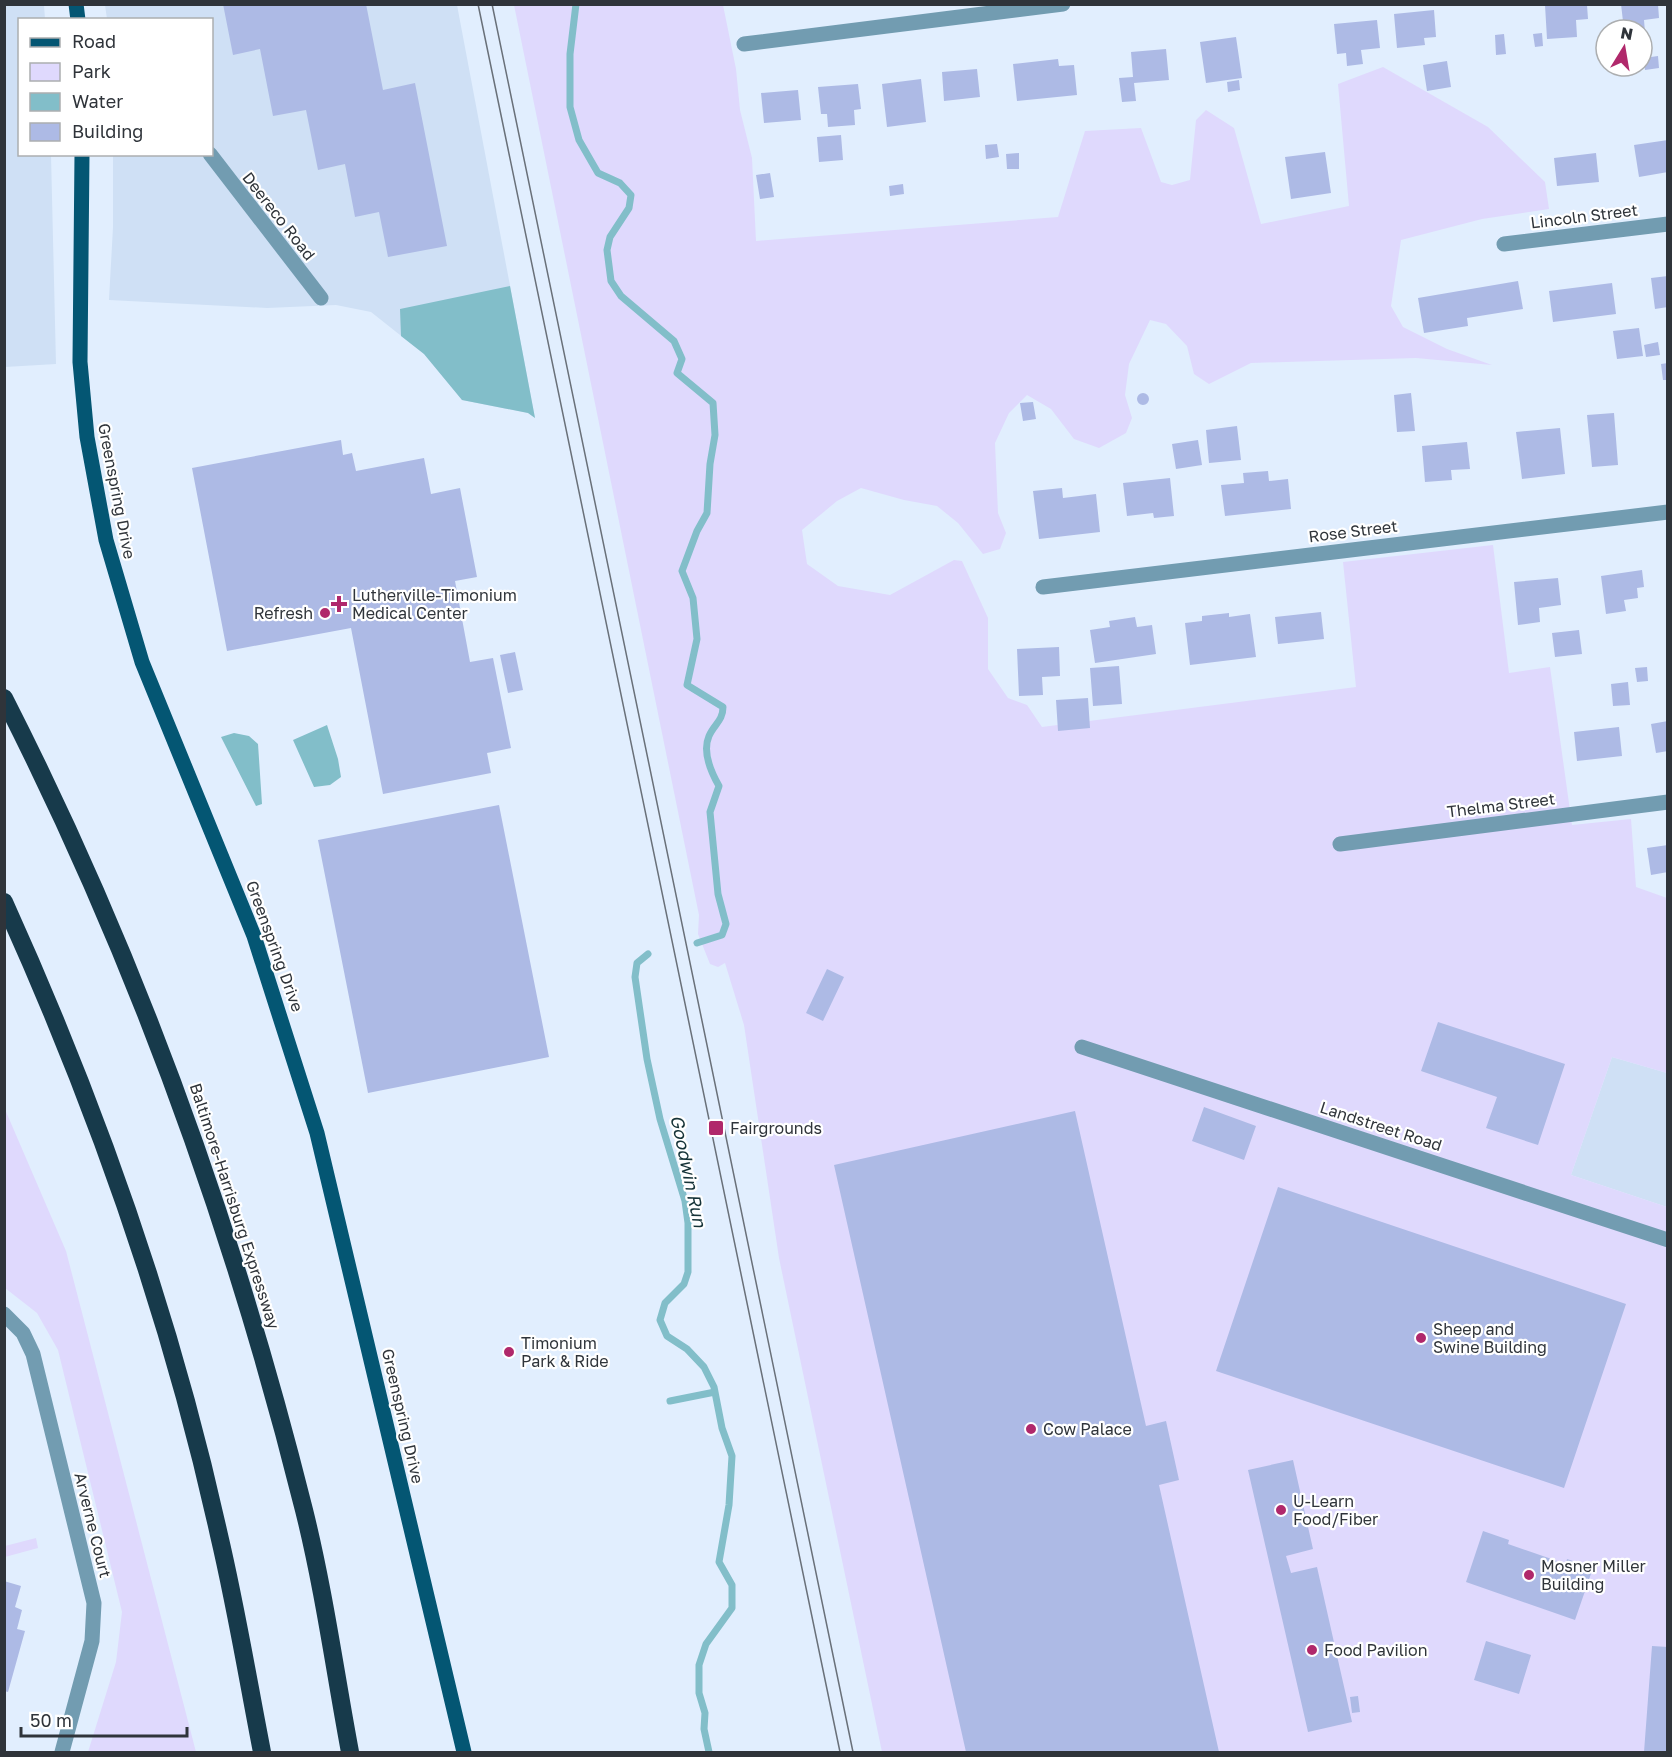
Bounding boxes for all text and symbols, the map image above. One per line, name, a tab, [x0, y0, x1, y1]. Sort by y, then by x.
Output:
legend	[18, 18, 213, 156]
north arrow	[1594, 18, 1654, 78]
text: N	[1619, 22, 1635, 44]
text: Road	[72, 30, 116, 52]
text: Park	[72, 60, 111, 82]
text: Water	[72, 90, 123, 112]
text: Building	[72, 120, 143, 142]
street label: Deereco Road	[238, 168, 320, 264]
street label: Lincoln Street	[1529, 200, 1639, 232]
street label: Greenspring Drive	[94, 421, 140, 561]
street label: Rose Street	[1307, 516, 1399, 546]
place label: Lutherville-Timonium Medical Center	[352, 585, 517, 623]
marker: Lutherville-Timonium Medical Center	[330, 595, 348, 613]
place label: Refresh	[254, 603, 313, 623]
marker: Refresh	[318, 606, 332, 620]
street label: Thelma Street	[1446, 788, 1556, 822]
street label: Greenspring Drive	[242, 878, 308, 1014]
street label: Baltimore-Harrisburg Expressway	[186, 1081, 284, 1332]
street label: Landstreet Road	[1317, 1097, 1445, 1155]
water label: Goodwin Run	[666, 1113, 712, 1230]
place label: Fairgrounds	[730, 1118, 822, 1138]
marker: Fairgrounds	[707, 1119, 725, 1137]
place label: Sheep and Swine Building	[1433, 1319, 1547, 1357]
marker: Sheep and Swine Building	[1414, 1331, 1428, 1345]
place label: Timonium Park & Ride	[521, 1333, 609, 1371]
marker: Timonium Park & Ride	[502, 1345, 516, 1359]
street label: Greenspring Drive	[378, 1347, 428, 1485]
place label: Cow Palace	[1043, 1419, 1132, 1439]
marker: Cow Palace	[1024, 1422, 1038, 1436]
street label: Arverne Court	[70, 1470, 116, 1580]
place label: U-Learn Food/Fiber	[1293, 1491, 1378, 1529]
marker: U-Learn Food/Fiber	[1274, 1503, 1288, 1517]
place label: Mosner Miller Building	[1541, 1556, 1646, 1594]
marker: Mosner Miller Building	[1522, 1568, 1536, 1582]
place label: Food Pavilion	[1324, 1640, 1428, 1660]
marker: Food Pavilion	[1305, 1643, 1319, 1657]
scale bar	[21, 1700, 188, 1738]
text: 50 m	[30, 1709, 72, 1731]

